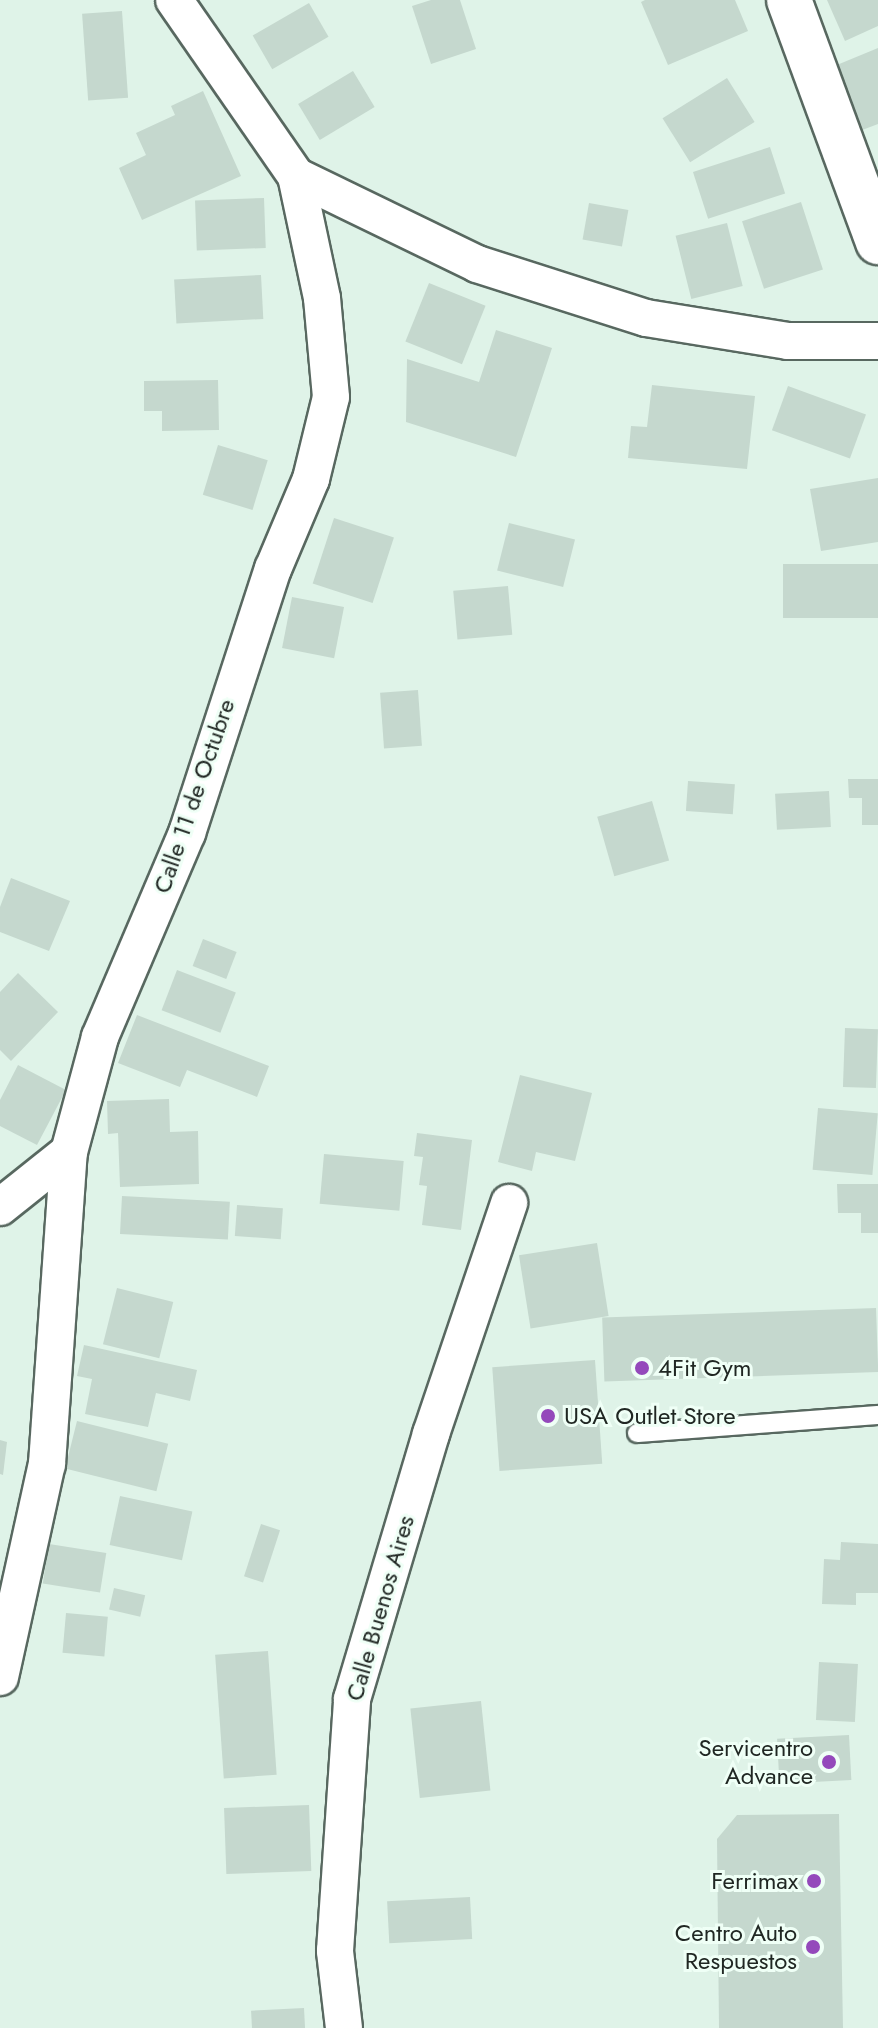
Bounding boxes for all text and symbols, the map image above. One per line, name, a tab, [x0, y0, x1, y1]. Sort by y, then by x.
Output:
street label: Calle 11 de Octubre	[147, 695, 241, 897]
place label: 4Fit Gym	[658, 1354, 751, 1382]
marker: 4Fit Gym	[633, 1359, 651, 1377]
place label: USA Outlet Store	[564, 1402, 736, 1430]
marker: USA Outlet Store	[539, 1407, 557, 1425]
street label: Calle Buenos Aires	[340, 1512, 420, 1704]
place label: Servicentro Advance	[699, 1734, 813, 1790]
marker: Servicentro Advance	[820, 1753, 838, 1771]
place label: Ferrimax	[711, 1867, 798, 1895]
marker: Ferrimax	[805, 1872, 823, 1890]
place label: Centro Auto Respuestos	[675, 1919, 797, 1975]
marker: Centro Auto Respuestos	[804, 1938, 822, 1956]

